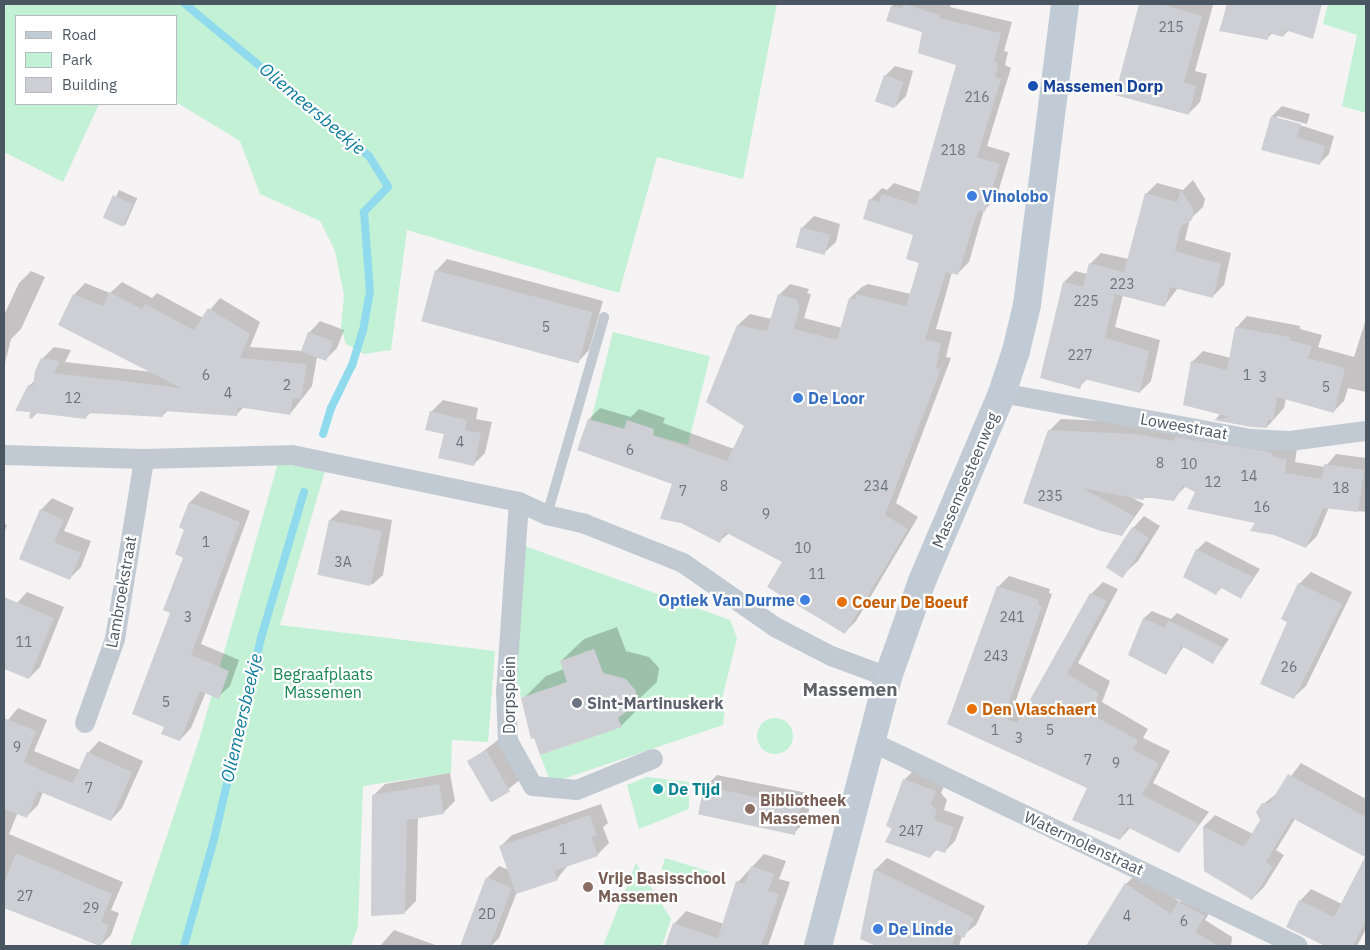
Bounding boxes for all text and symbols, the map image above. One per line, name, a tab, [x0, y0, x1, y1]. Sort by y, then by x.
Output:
legend	[15, 15, 178, 105]
house number: 215	[1158, 19, 1184, 35]
text: Road	[62, 25, 97, 44]
text: Park	[62, 50, 92, 69]
water label: Oliemeersbeekje	[255, 58, 369, 160]
text: Building	[62, 75, 117, 94]
place label: Massemen Dorp	[1043, 76, 1163, 96]
marker: Massemen Dorp	[1027, 80, 1039, 92]
house number: 216	[964, 89, 990, 105]
house number: 218	[940, 142, 966, 158]
place label: Vinolobo	[982, 186, 1048, 206]
marker: Vinolobo	[966, 190, 978, 202]
house number: 223	[1109, 276, 1135, 292]
house number: 225	[1073, 293, 1099, 309]
house number: 5	[542, 319, 550, 335]
house number: 227	[1067, 347, 1093, 363]
house number: 6	[202, 367, 210, 383]
house number: 1	[1243, 367, 1251, 383]
house number: 3	[1259, 369, 1267, 385]
house number: 2	[283, 377, 291, 393]
house number: 5	[1322, 379, 1330, 395]
house number: 4	[224, 385, 232, 401]
place label: De Loor	[808, 388, 865, 408]
house number: 12	[65, 390, 81, 406]
marker: De Loor	[792, 392, 804, 404]
street label: Massemsesteenweg	[928, 409, 1002, 551]
street label: Loweestraat	[1139, 409, 1229, 443]
house number: 4	[456, 434, 464, 450]
house number: 6	[626, 442, 634, 458]
house number: 8	[1156, 455, 1164, 471]
house number: 10	[1181, 456, 1197, 472]
house number: 14	[1241, 468, 1257, 484]
house number: 12	[1205, 474, 1221, 490]
house number: 8	[720, 478, 728, 494]
house number: 234	[863, 478, 889, 494]
house number: 18	[1333, 480, 1349, 496]
house number: 7	[679, 483, 687, 499]
house number: 235	[1037, 488, 1063, 504]
house number: 16	[1254, 499, 1270, 515]
house number: 9	[762, 506, 770, 522]
street label: Lambroekstraat	[102, 534, 140, 650]
house number: 1	[202, 534, 210, 550]
house number: 10	[795, 540, 811, 556]
house number: 3A	[334, 554, 352, 570]
house number: 11	[809, 566, 825, 582]
place label: Optiek Van Durme	[659, 590, 795, 610]
place label: Coeur De Boeuf	[852, 592, 968, 612]
marker: Optiek Van Durme	[799, 594, 811, 606]
marker: Coeur De Boeuf	[836, 596, 848, 608]
house number: 3	[184, 609, 192, 625]
house number: 241	[999, 609, 1025, 625]
house number: 11	[16, 634, 32, 650]
house number: 243	[983, 648, 1009, 664]
water label: Oliemeersbeekje	[217, 652, 267, 784]
street label: Dorpsplein	[499, 656, 519, 734]
house number: 26	[1281, 659, 1297, 675]
park label: Begraafplaats Massemen	[273, 664, 373, 702]
district label: Massemen	[802, 679, 898, 701]
place label: Sint-Martinuskerk	[587, 693, 724, 713]
house number: 5	[162, 694, 170, 710]
marker: Sint-Martinuskerk	[571, 697, 583, 709]
place label: Den Vlaschaert	[982, 699, 1096, 719]
marker: Den Vlaschaert	[966, 703, 978, 715]
house number: 1	[991, 722, 999, 738]
house number: 5	[1046, 722, 1054, 738]
house number: 3	[1015, 730, 1023, 746]
house number: 9	[13, 739, 21, 755]
house number: 7	[1084, 752, 1092, 768]
house number: 9	[1112, 755, 1120, 771]
place label: De Tijd	[668, 779, 720, 799]
house number: 7	[85, 780, 93, 796]
marker: De Tijd	[652, 783, 664, 795]
place label: Bibliotheek Massemen	[760, 790, 846, 828]
house number: 11	[1118, 792, 1134, 808]
marker: Bibliotheek Massemen	[744, 803, 756, 815]
street label: Watermolenstraat	[1021, 807, 1147, 879]
house number: 247	[898, 823, 924, 839]
house number: 1	[559, 841, 567, 857]
place label: Vrije Basisschool Massemen	[598, 868, 726, 906]
marker: Vrije Basisschool Massemen	[582, 881, 594, 893]
house number: 27	[17, 888, 33, 904]
house number: 29	[83, 900, 99, 916]
house number: 2D	[478, 906, 496, 922]
house number: 4	[1123, 908, 1131, 924]
house number: 6	[1180, 913, 1188, 929]
place label: De Linde	[888, 919, 953, 939]
marker: De Linde	[872, 923, 884, 935]

